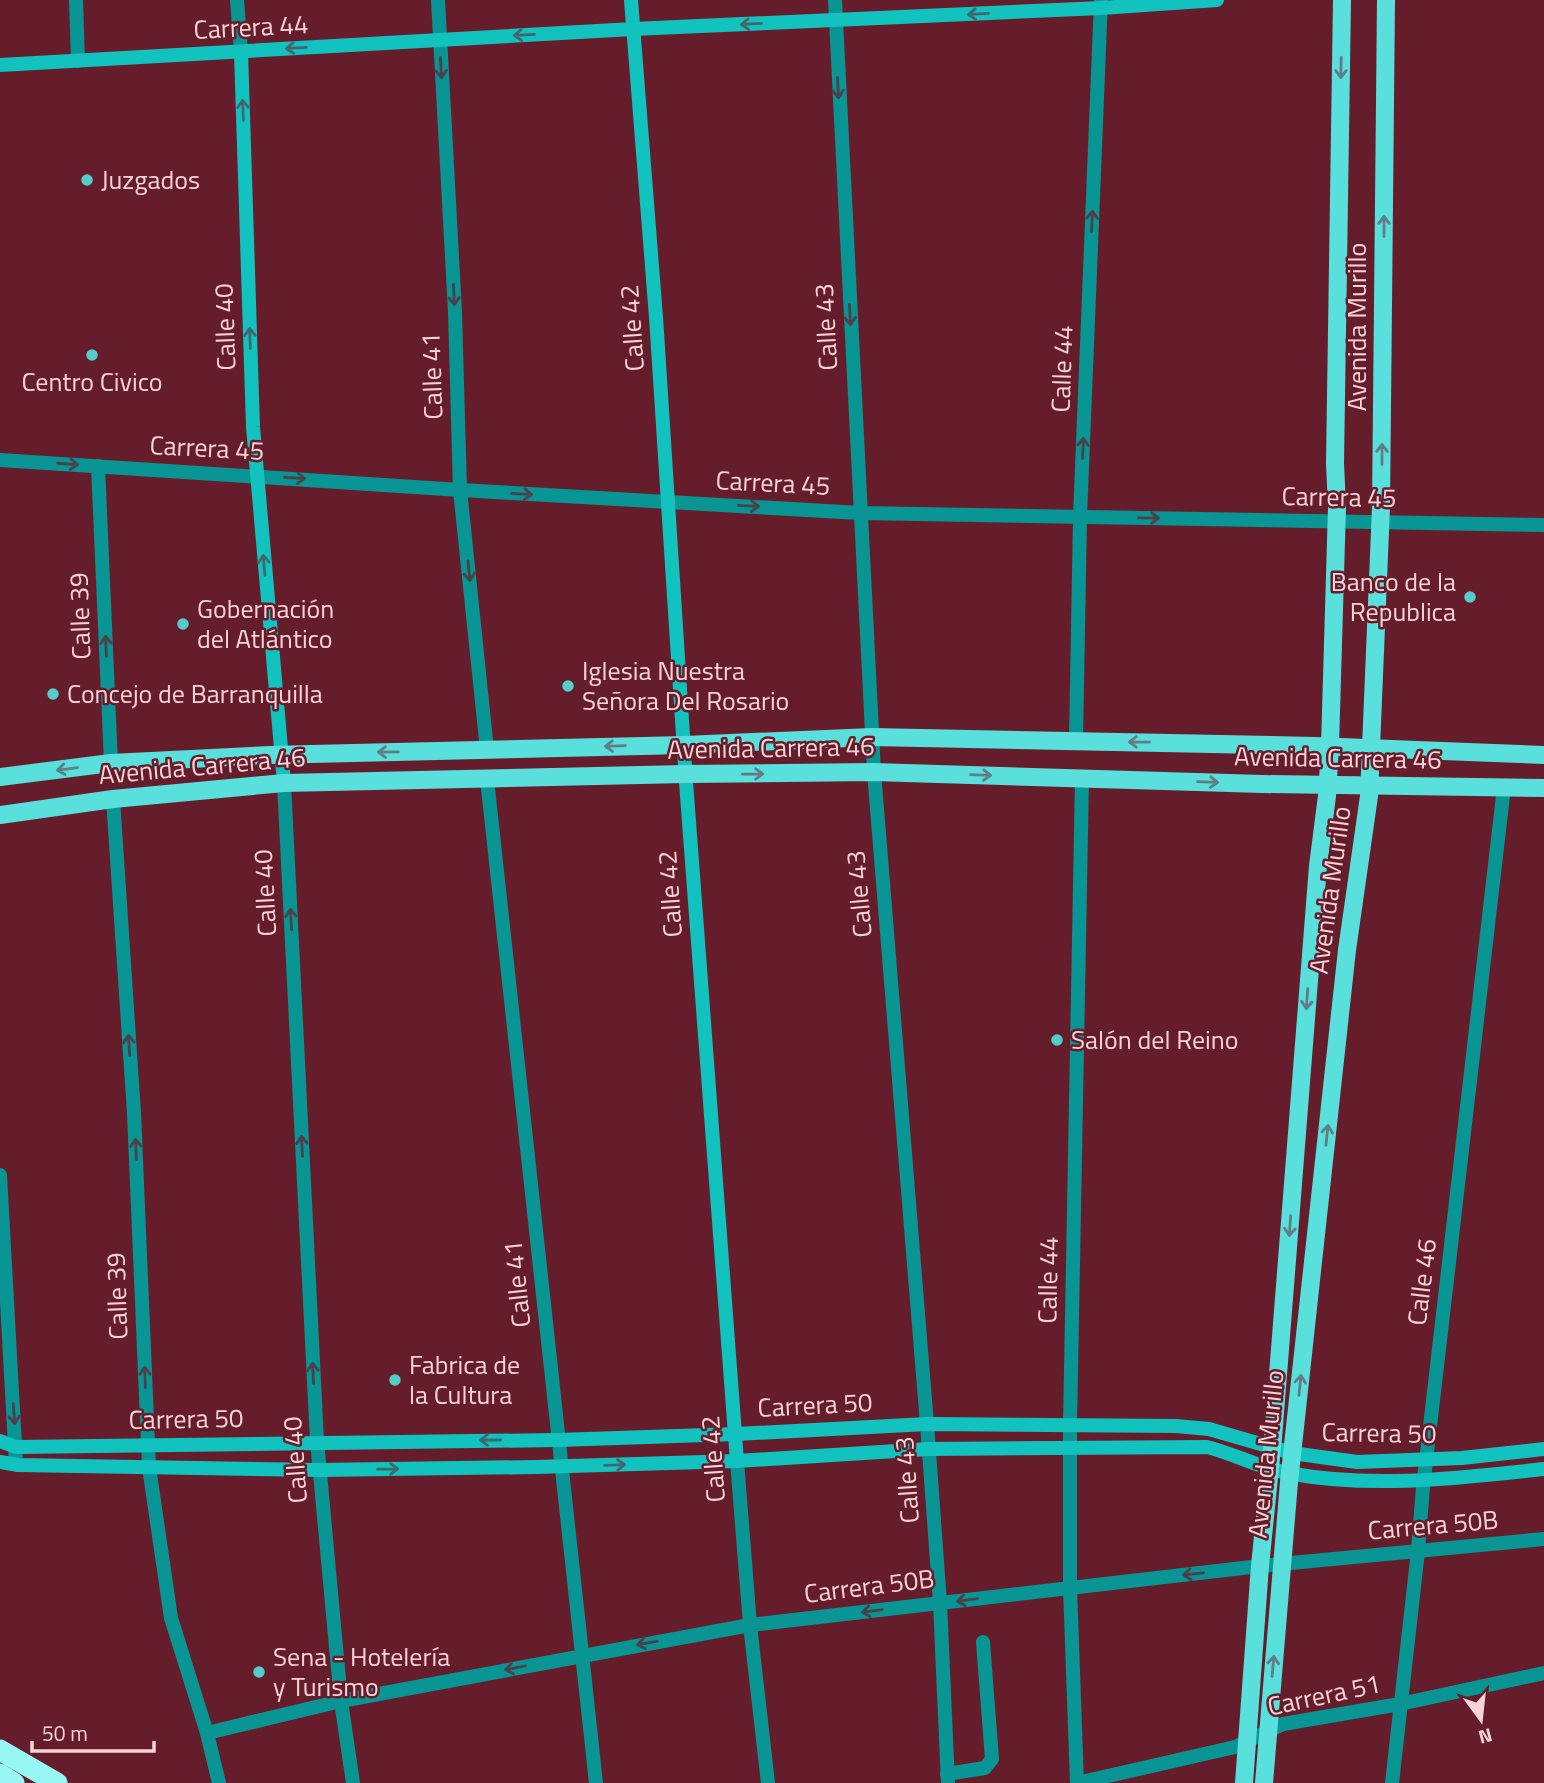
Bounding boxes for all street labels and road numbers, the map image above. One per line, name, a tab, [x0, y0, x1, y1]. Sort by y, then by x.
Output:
street label: Carrera 44	[193, 4, 309, 49]
street label: Avenida Murillo	[1337, 243, 1376, 411]
street label: Calle 43	[804, 282, 847, 372]
street label: Calle 40	[203, 283, 246, 371]
street label: Calle 42	[609, 283, 654, 373]
street label: Calle 44	[1040, 325, 1083, 413]
street label: Calle 41	[410, 332, 453, 420]
street label: Carrera 45	[149, 425, 265, 470]
street label: Carrera 45	[715, 460, 831, 505]
street label: Carrera 45	[1281, 476, 1397, 517]
street label: Calle 39	[58, 572, 101, 660]
street label: Avenida Carrera 46	[667, 726, 875, 769]
street label: Avenida Carrera 46	[1234, 736, 1442, 779]
street label: Avenida Carrera 46	[97, 737, 307, 794]
street label: Avenida Murillo	[1298, 804, 1361, 976]
street label: Calle 40	[243, 848, 286, 938]
street label: Calle 42	[647, 849, 692, 939]
street label: Calle 43	[835, 849, 882, 939]
street label: Calle 44	[1027, 1236, 1068, 1324]
street label: Calle 46	[1397, 1236, 1446, 1328]
street label: Calle 41	[493, 1239, 540, 1329]
street label: Calle 39	[95, 1252, 138, 1340]
street label: Avenida Murillo	[1237, 1368, 1294, 1540]
street label: Carrera 50	[757, 1382, 873, 1427]
street label: Carrera 50	[128, 1398, 244, 1439]
street label: Carrera 50	[1321, 1412, 1437, 1453]
street label: Calle 42	[690, 1414, 735, 1504]
street label: Calle 40	[272, 1415, 317, 1505]
street label: Calle 43	[884, 1435, 929, 1525]
street label: Carrera 50B	[1366, 1499, 1500, 1550]
street label: Carrera 50B	[802, 1558, 936, 1613]
street label: Carrera 51	[1264, 1663, 1384, 1726]

